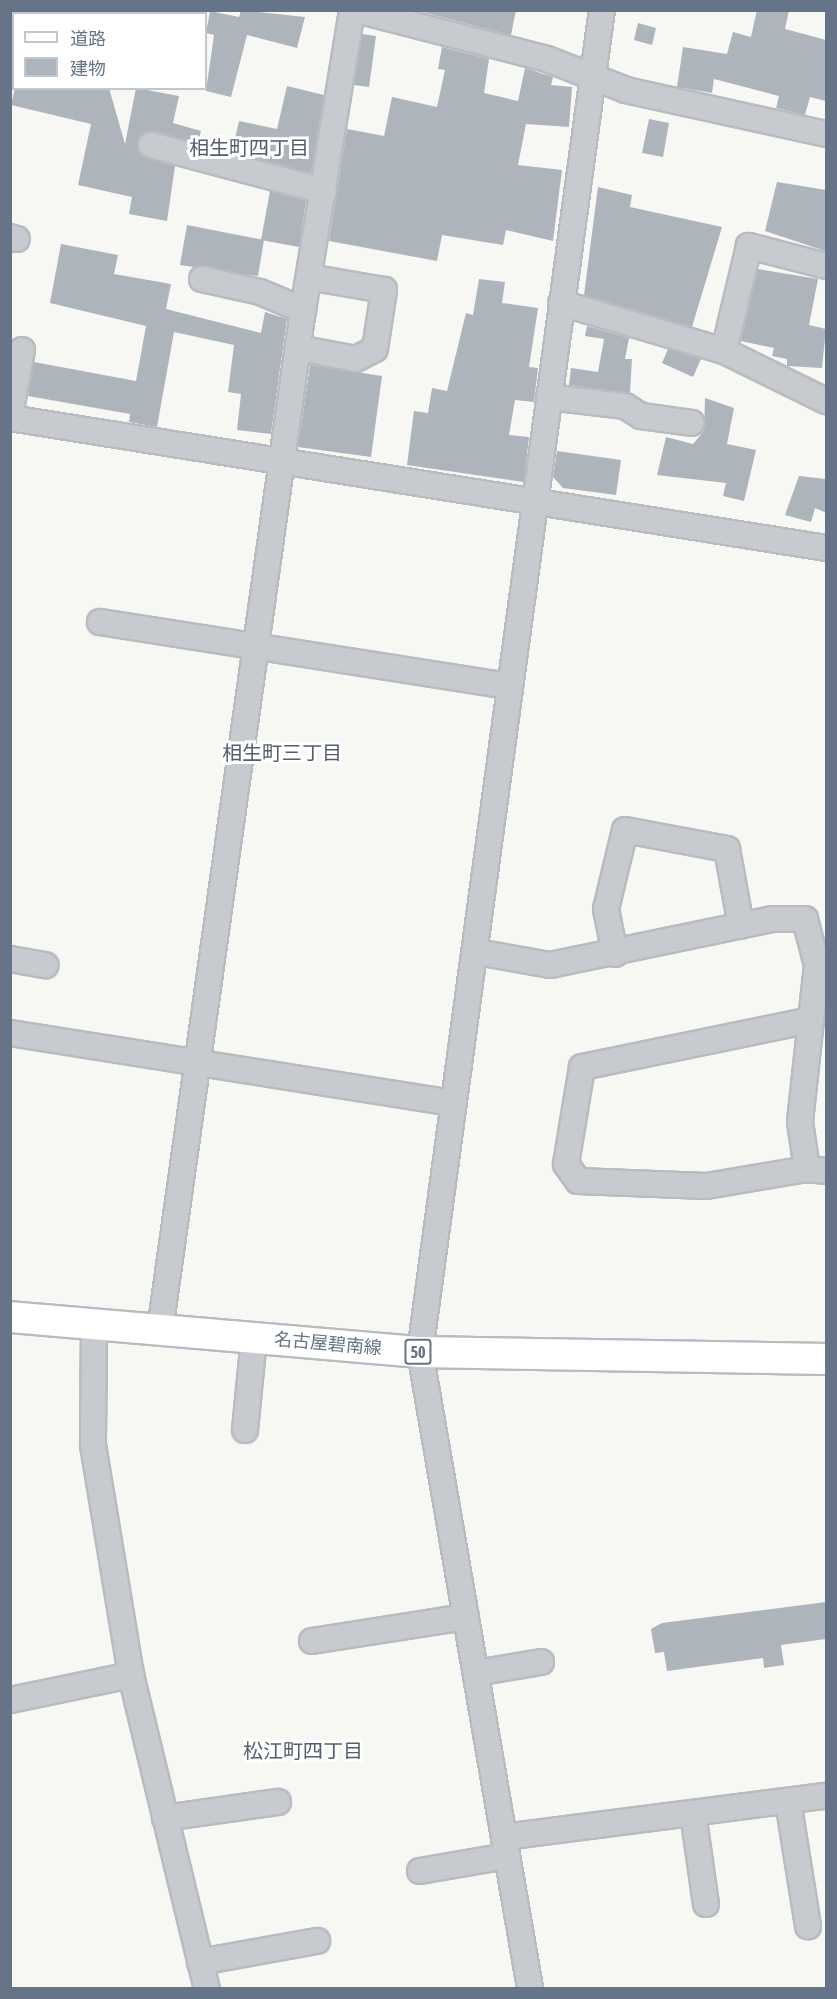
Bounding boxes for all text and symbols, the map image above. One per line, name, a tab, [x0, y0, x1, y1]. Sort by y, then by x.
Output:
legend	[12, 12, 207, 90]
text: 道路	[70, 28, 106, 49]
text: 建物	[70, 58, 106, 79]
district label: 相生町四丁目	[189, 135, 309, 159]
district label: 相生町三丁目	[222, 740, 342, 764]
street label: 名古屋碧南線	[273, 1329, 383, 1359]
road number: 50	[403, 1339, 433, 1365]
district label: 松江町四丁目	[243, 1738, 363, 1762]

